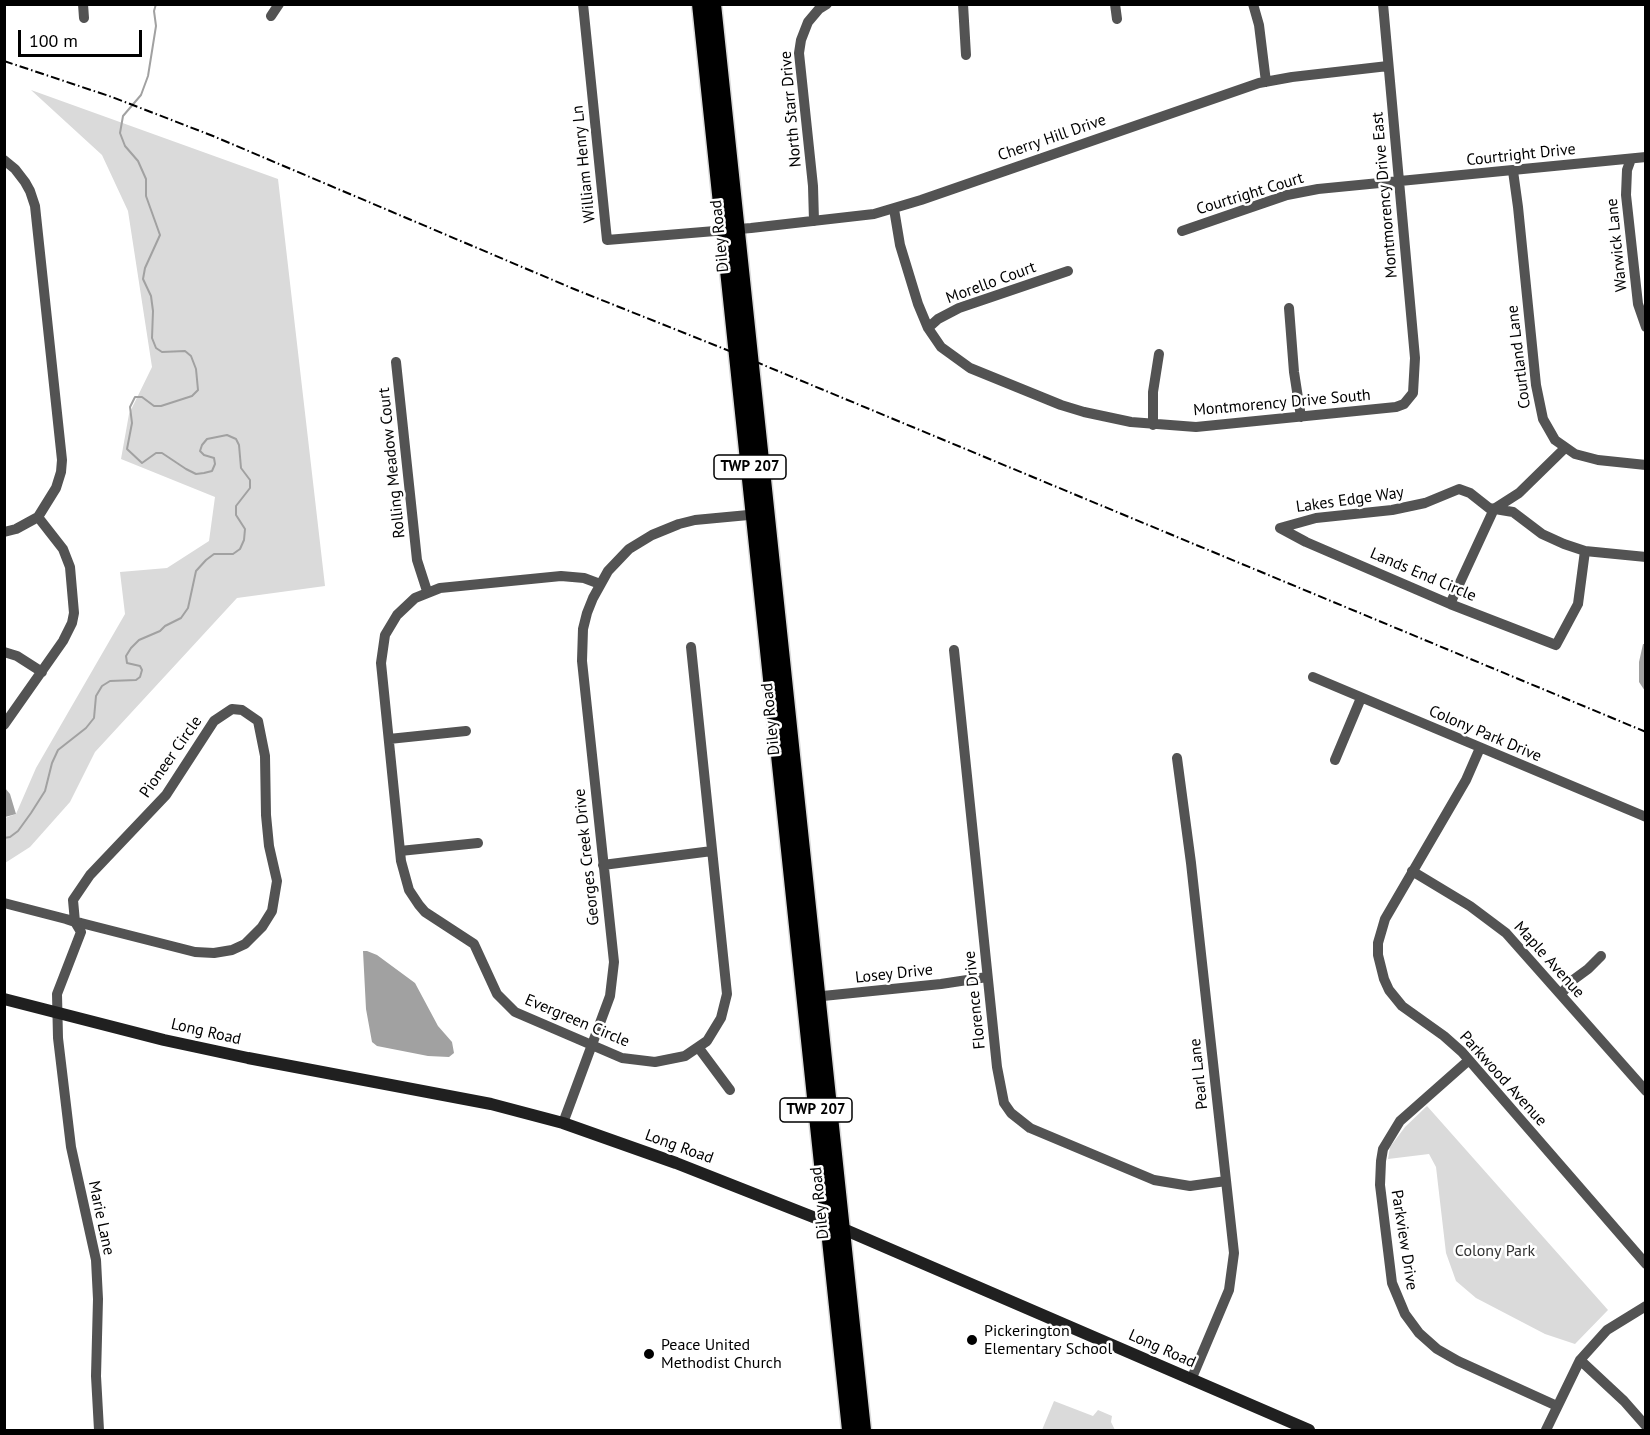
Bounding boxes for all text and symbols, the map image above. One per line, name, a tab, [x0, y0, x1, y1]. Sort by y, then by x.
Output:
scale bar	[21, 18, 146, 56]
text: 100 m	[29, 29, 78, 52]
street label: North Starr Drive	[776, 50, 806, 168]
street label: William Henry Ln	[568, 104, 600, 224]
street label: Cherry Hill Drive	[995, 111, 1109, 165]
street label: Montmorency Drive East	[1368, 111, 1402, 279]
street label: Courtright Drive	[1465, 140, 1577, 170]
street label: Courtright Court	[1194, 169, 1306, 219]
street label: Warwick Lane	[1603, 197, 1631, 293]
street label: Diley Road	[707, 199, 733, 273]
street label: Morello Court	[943, 258, 1039, 308]
street label: Courtland Lane	[1503, 304, 1535, 410]
street label: Montmorency Drive South	[1192, 386, 1372, 420]
street label: Rolling Meadow Court	[375, 387, 409, 539]
road number: TWP 207	[714, 455, 786, 479]
street label: Lakes Edge Way	[1295, 483, 1405, 517]
street label: Lands End Circle	[1367, 544, 1479, 606]
street label: Diley Road	[758, 682, 784, 756]
street label: Colony Park Drive	[1426, 702, 1544, 766]
street label: Pioneer Circle	[136, 712, 206, 802]
street label: Georges Creek Drive	[570, 788, 604, 926]
street label: Maple Avenue	[1510, 918, 1588, 1002]
street label: Florence Drive	[960, 950, 990, 1050]
street label: Losey Drive	[854, 960, 934, 988]
street label: Evergreen Circle	[522, 990, 632, 1052]
street label: Long Road	[169, 1015, 243, 1049]
street label: Parkwood Avenue	[1455, 1028, 1551, 1130]
street label: Pearl Lane	[1186, 1037, 1212, 1111]
road number: TWP 207	[780, 1098, 852, 1122]
street label: Long Road	[642, 1126, 716, 1168]
street label: Diley Road	[807, 1166, 833, 1240]
street label: Marie Lane	[84, 1179, 118, 1257]
street label: Parkview Drive	[1387, 1189, 1421, 1291]
park label: Colony Park	[1455, 1241, 1535, 1261]
place label: Pickerington Elementary School	[984, 1321, 1112, 1359]
street label: Long Road	[1125, 1326, 1199, 1372]
marker: Pickerington Elementary School	[965, 1333, 979, 1347]
place label: Peace United Methodist Church	[661, 1335, 782, 1373]
marker: Peace United Methodist Church	[642, 1347, 656, 1361]

